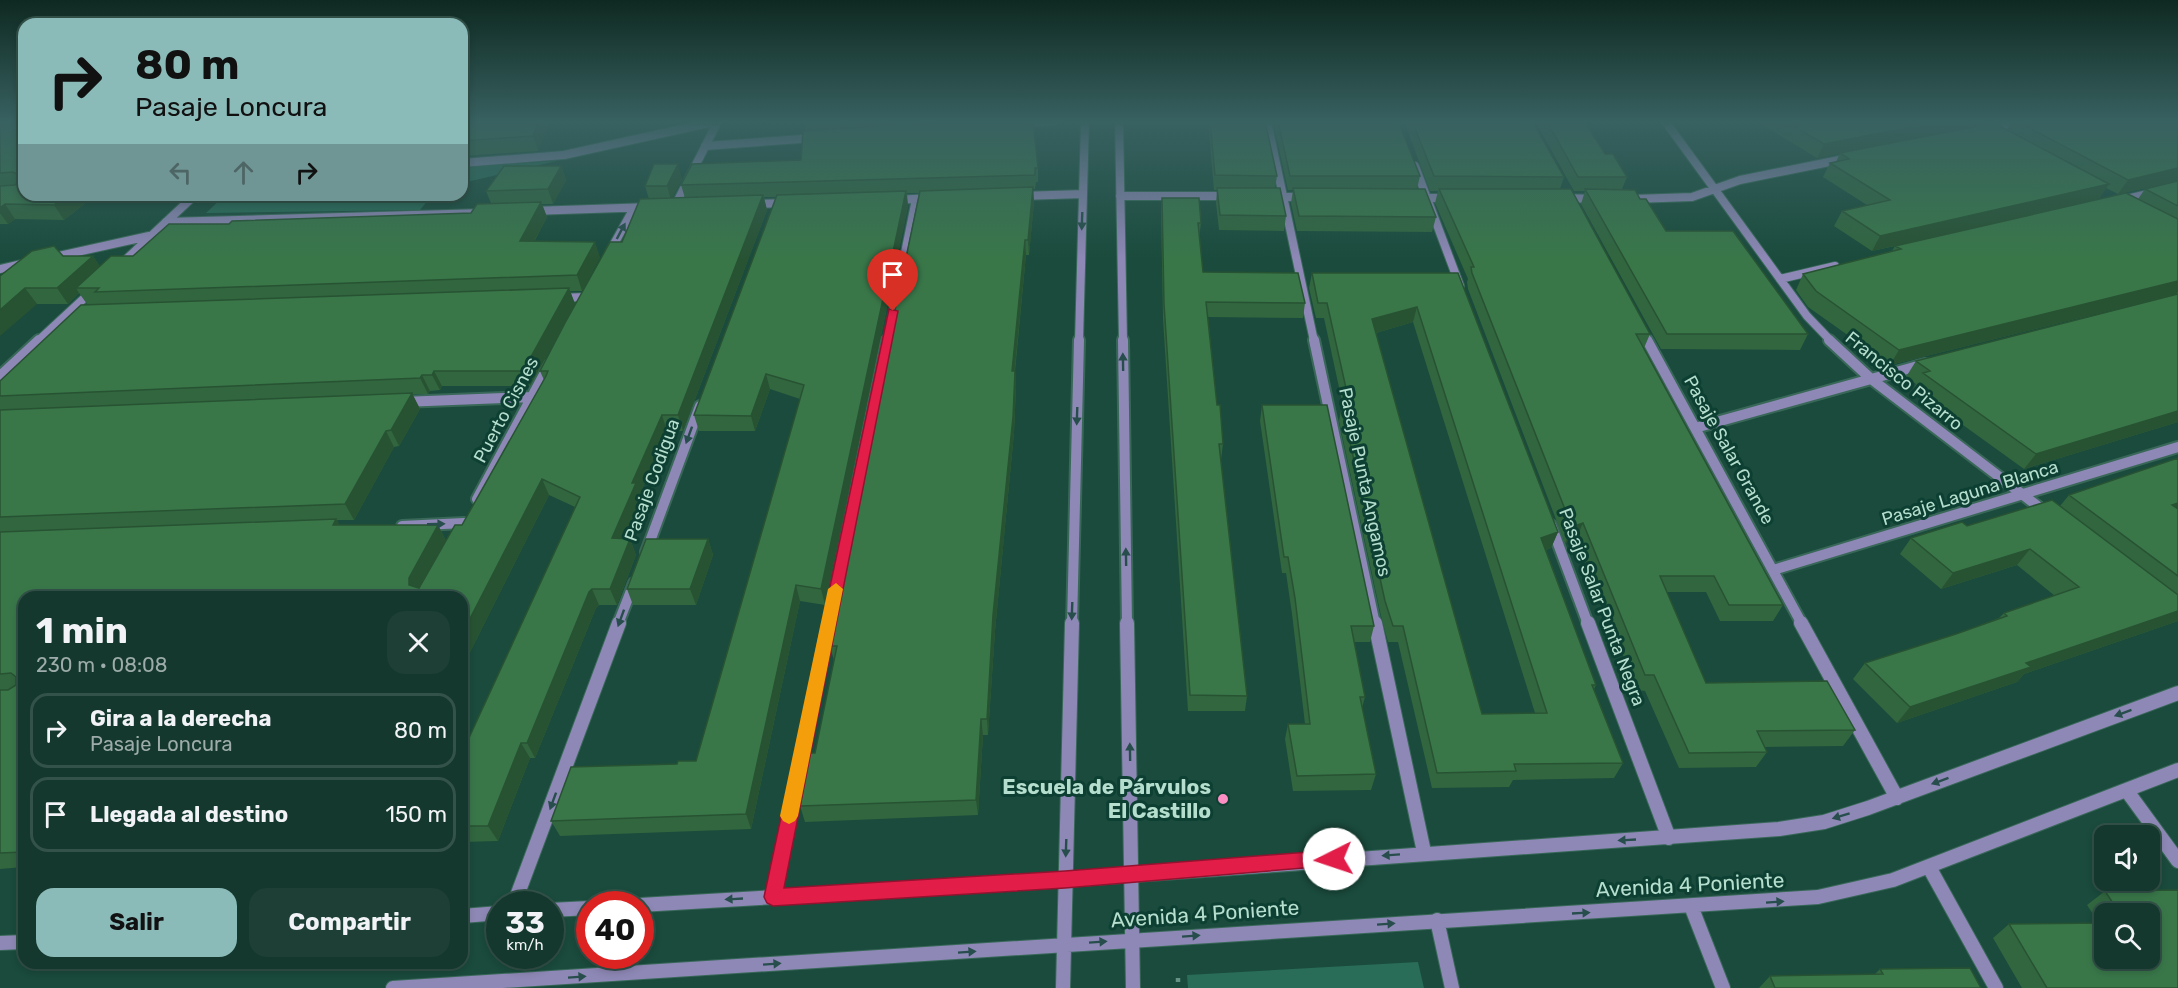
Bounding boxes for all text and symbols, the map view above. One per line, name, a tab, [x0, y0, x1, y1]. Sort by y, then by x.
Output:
text: 80 m	[135, 40, 239, 90]
icon: right	[36, 42, 114, 120]
text: Pasaje Loncura	[135, 91, 327, 123]
icon: left	[164, 156, 197, 189]
icon: ahead	[227, 156, 260, 189]
icon: right	[290, 156, 323, 189]
one-way arrow	[1077, 211, 1087, 230]
one-way arrow	[616, 222, 626, 239]
pin	[867, 249, 918, 311]
icon: arrive	[876, 258, 909, 291]
street label: Francisco Pizarro	[1841, 327, 1967, 435]
one-way arrow	[1118, 352, 1128, 371]
street label: Puerto Cisnes	[469, 353, 543, 467]
street label: Pasaje Salar Grande	[1679, 372, 1779, 528]
street label: Pasaje Punta Angamos	[1334, 385, 1396, 579]
one-way arrow	[1072, 406, 1082, 425]
street label: Pasaje Codigua	[620, 416, 684, 544]
one-way arrow	[684, 426, 693, 444]
street label: Pasaje Laguna Blanca	[1879, 456, 2061, 530]
street label: Pasaje Salar Punta Negra	[1554, 505, 1650, 709]
one-way arrow	[427, 520, 446, 529]
one-way arrow	[1122, 547, 1131, 566]
one-way arrow	[1067, 601, 1076, 620]
text: 1 min	[36, 609, 128, 652]
one-way arrow	[616, 609, 625, 627]
button: close	[387, 611, 450, 674]
text: 230 m · 08:08	[36, 653, 168, 677]
text: Gira a la derecha	[90, 705, 271, 732]
one-way arrow	[2114, 709, 2132, 719]
icon: right	[39, 714, 72, 747]
text: 80 m	[394, 717, 447, 744]
text: Pasaje Loncura	[90, 732, 233, 756]
one-way arrow	[1125, 742, 1135, 761]
place label: Escuela de Párvulos El Castillo	[1002, 774, 1211, 823]
one-way arrow	[1931, 777, 1949, 787]
one-way arrow	[548, 792, 557, 810]
marker: Escuela de Párvulos El Castillo	[1216, 792, 1230, 806]
icon: arrive	[39, 798, 72, 831]
text: Llegada al destino	[90, 801, 288, 828]
text: 150 m	[386, 801, 447, 828]
one-way arrow	[1832, 812, 1850, 821]
map controls	[2094, 825, 2160, 969]
button: sound	[2094, 825, 2160, 891]
position arrow	[1302, 827, 1366, 891]
one-way arrow	[1618, 836, 1637, 845]
one-way arrow	[1061, 838, 1070, 857]
one-way arrow	[1381, 850, 1400, 859]
street label: Avenida 4 Poniente	[1595, 867, 1785, 902]
button: Salir	[36, 888, 237, 957]
button: Compartir	[249, 888, 450, 957]
speed limit sign: 40	[576, 891, 654, 969]
street label: Avenida 4 Poniente	[1110, 894, 1300, 933]
one-way arrow	[724, 895, 743, 904]
one-way arrow	[1766, 897, 1785, 906]
button: search	[2094, 903, 2160, 969]
text: 33	[505, 905, 545, 941]
one-way arrow	[1571, 908, 1590, 917]
one-way arrow	[1376, 919, 1395, 928]
one-way arrow	[1182, 931, 1201, 940]
text: km/h	[506, 936, 544, 954]
one-way arrow	[1089, 938, 1108, 947]
one-way arrow	[957, 948, 976, 957]
one-way arrow	[763, 960, 782, 969]
one-way arrow	[568, 972, 587, 981]

